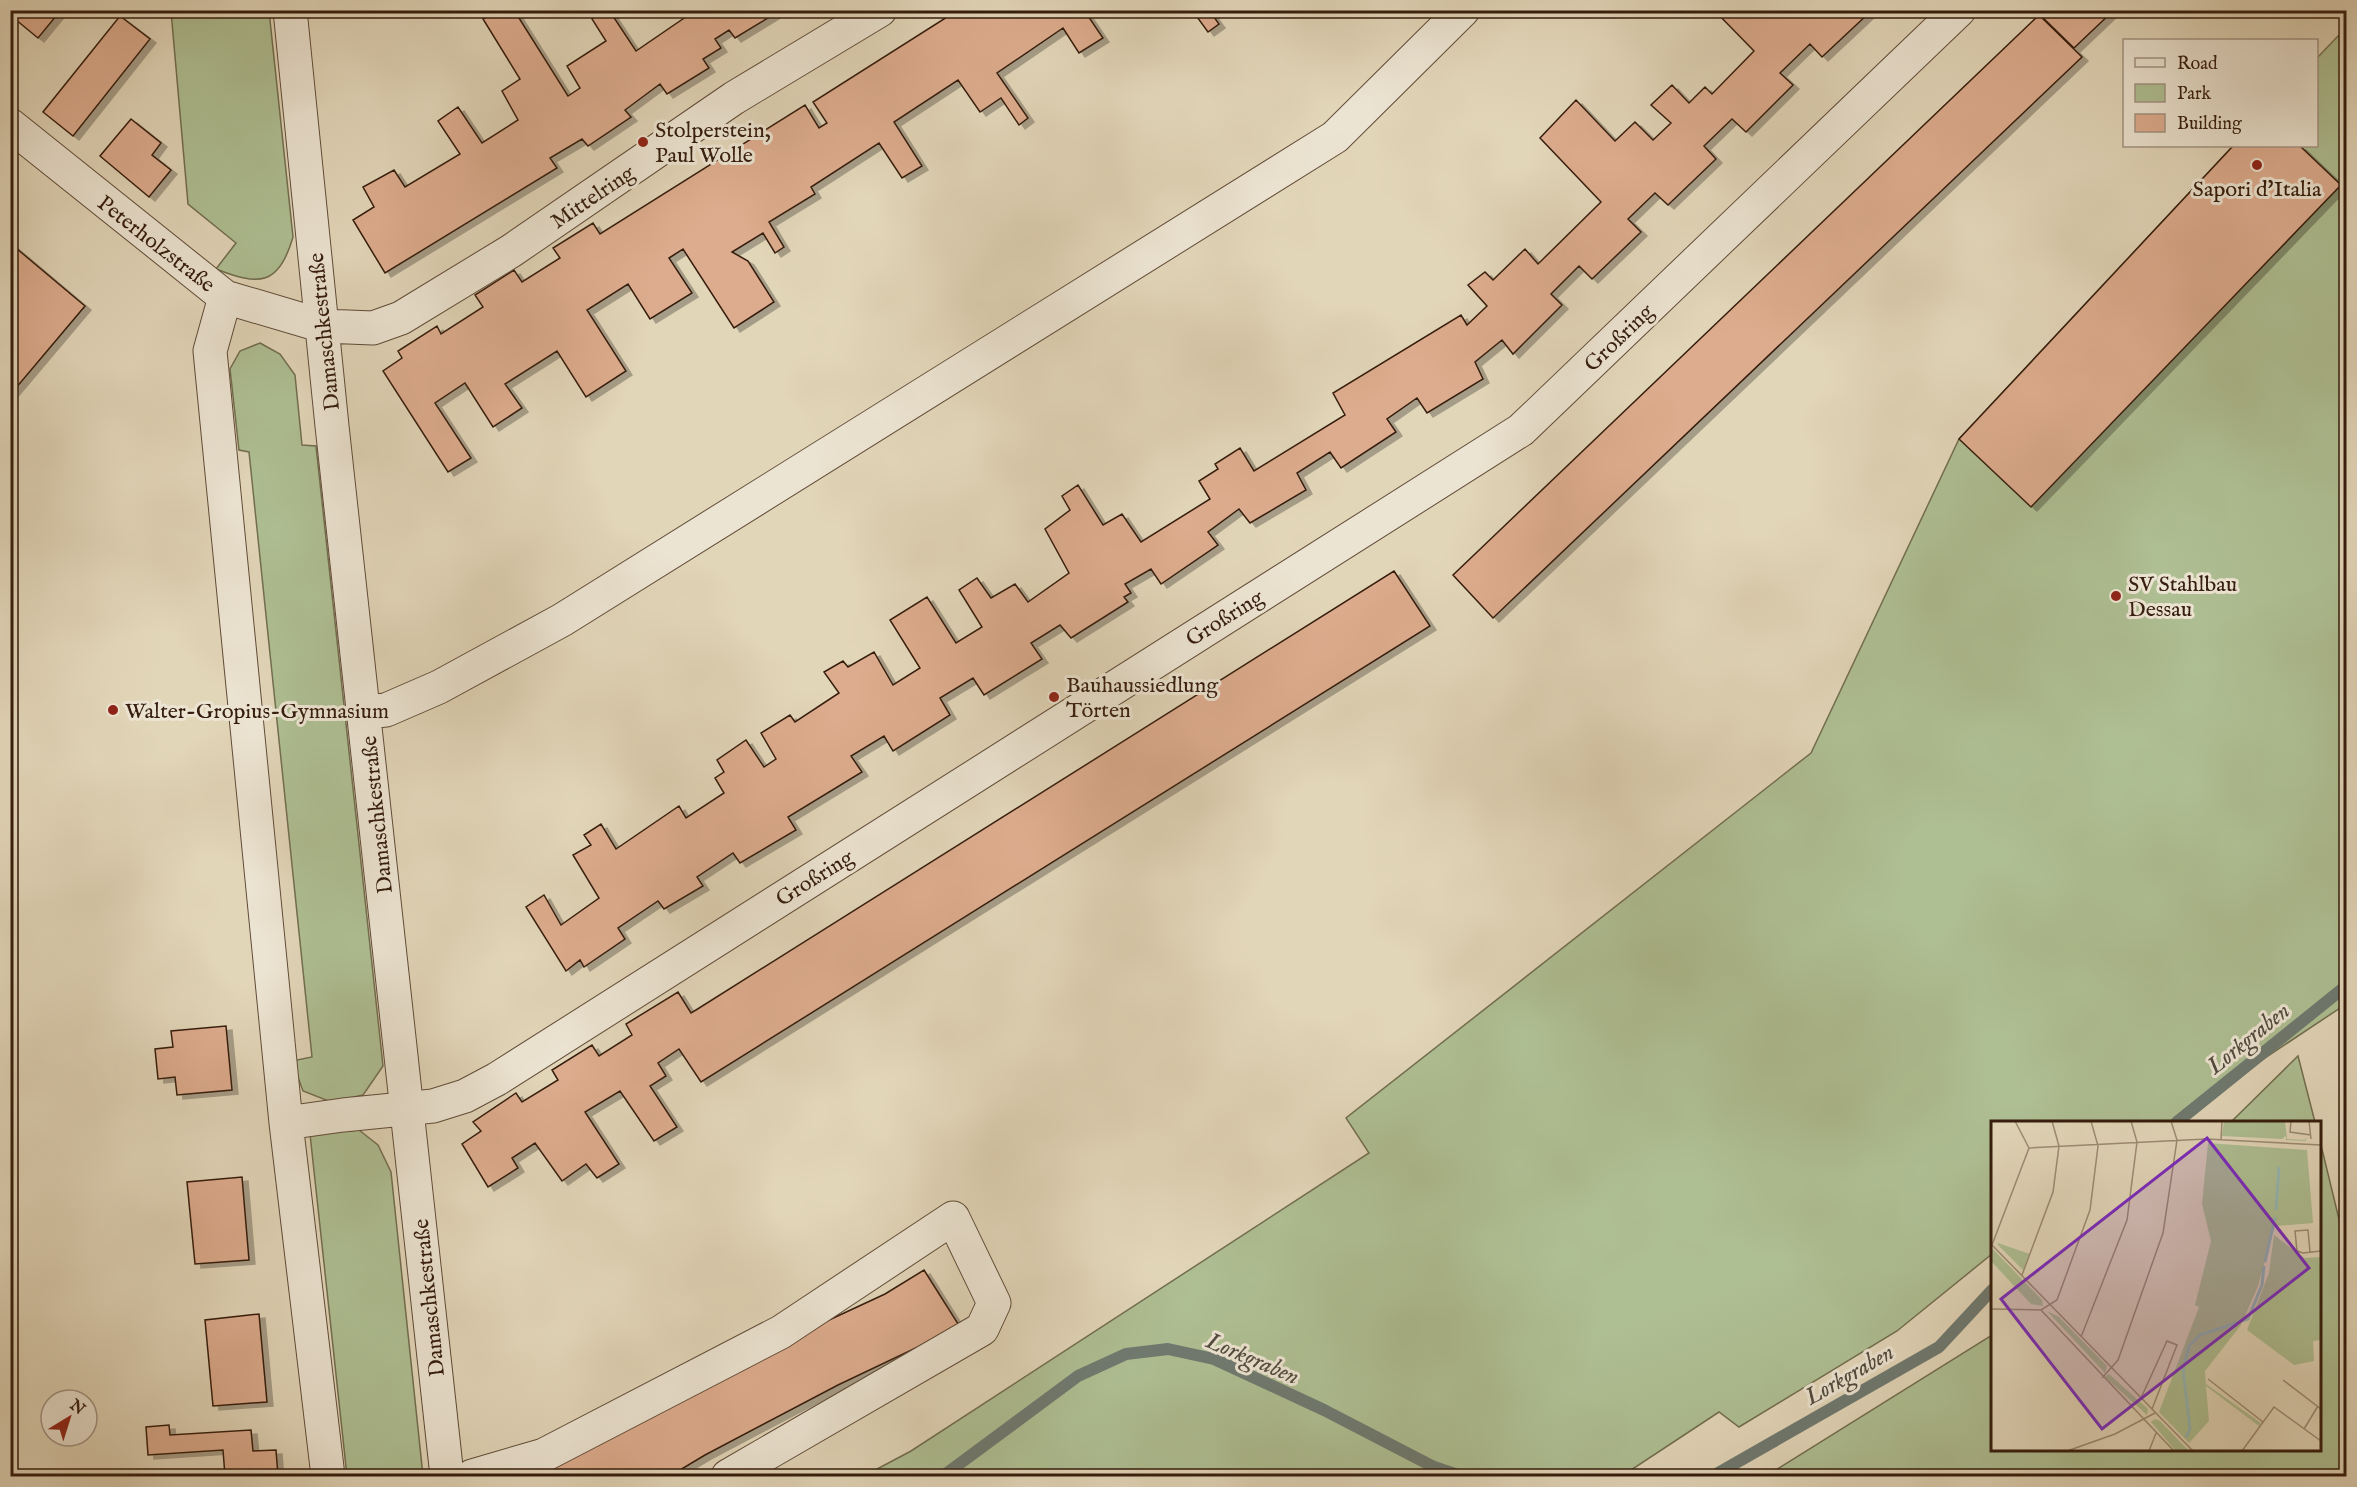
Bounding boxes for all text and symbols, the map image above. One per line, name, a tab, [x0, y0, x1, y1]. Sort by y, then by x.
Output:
legend	[2123, 39, 2318, 147]
text: Road	[2177, 53, 2218, 76]
text: Park	[2177, 83, 2212, 106]
text: Building	[2177, 113, 2242, 136]
place label: Stolperstein, Paul Wolle	[655, 117, 771, 170]
marker: Stolperstein, Paul Wolle	[636, 135, 650, 149]
marker: Sapori d'Italia	[2250, 158, 2264, 172]
street label: Mittelring	[546, 159, 641, 236]
place label: Sapori d'Italia	[2193, 176, 2322, 204]
street label: Peterholzstraße	[91, 190, 220, 299]
street label: Damaschkestraße	[303, 251, 347, 412]
street label: Großring	[1579, 298, 1661, 379]
place label: SV Stahlbau Dessau	[2128, 571, 2237, 624]
street label: Großring	[1181, 583, 1270, 653]
marker: SV Stahlbau Dessau	[2109, 589, 2123, 603]
place label: Bauhaussiedlung Törten	[1066, 672, 1219, 725]
marker: Bauhaussiedlung Törten	[1047, 690, 1061, 704]
place label: Walter-Gropius-Gymnasium	[125, 698, 389, 726]
marker: Walter-Gropius-Gymnasium	[106, 703, 120, 717]
street label: Damaschkestraße	[356, 734, 400, 895]
street label: Großring	[771, 843, 860, 913]
water label: Lorkgraben	[2200, 996, 2297, 1083]
inset map	[1991, 1121, 2321, 1451]
street label: Damaschkestraße	[408, 1217, 452, 1378]
water label: Lorkgraben	[1200, 1326, 1304, 1393]
water label: Lorkgraben	[1799, 1337, 1900, 1414]
north arrow	[39, 1388, 99, 1448]
text: N	[65, 1395, 89, 1420]

